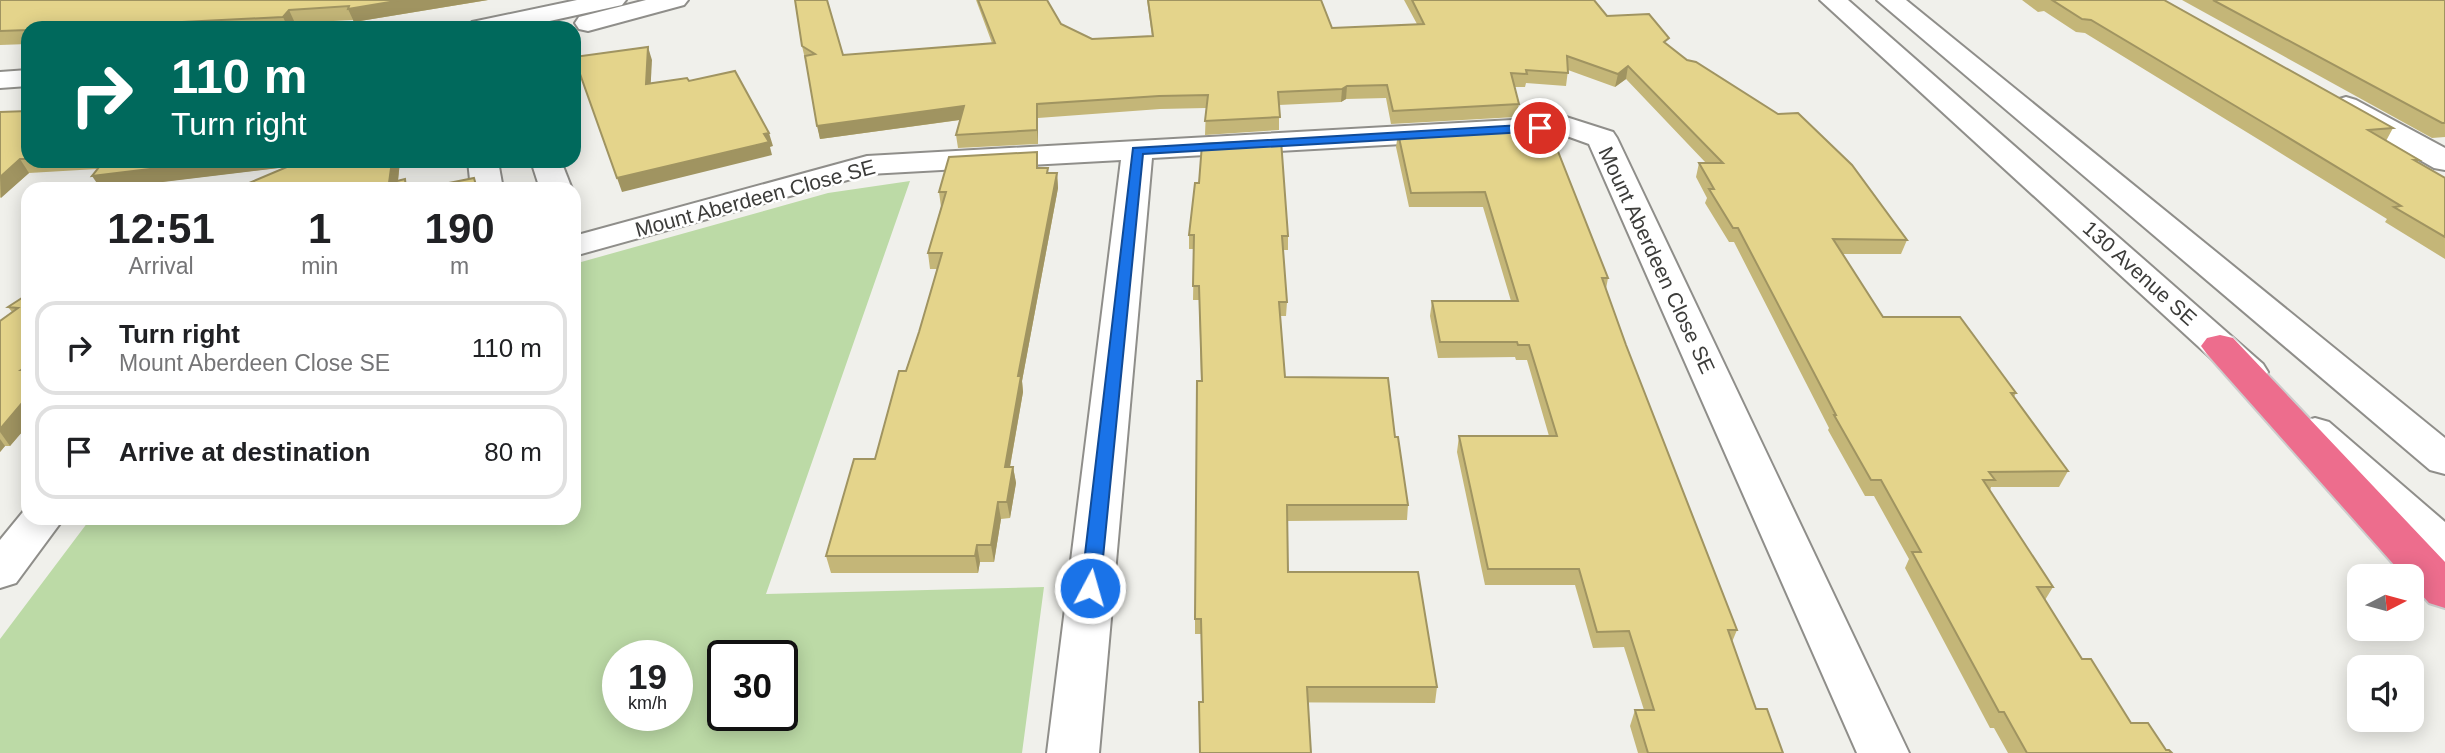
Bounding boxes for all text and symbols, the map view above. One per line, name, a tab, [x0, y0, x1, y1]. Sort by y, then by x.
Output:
icon: right	[56, 49, 147, 140]
text: 110 m	[171, 49, 307, 103]
pin	[1510, 98, 1570, 158]
text: Turn right	[171, 106, 307, 142]
icon: arrive	[1521, 109, 1559, 147]
street label: Mount Aberdeen Close SE	[1594, 143, 1720, 377]
street label: Mount Aberdeen Close SE	[632, 155, 878, 241]
text: 12:51	[107, 205, 215, 252]
text: 1	[308, 205, 331, 252]
text: 190	[425, 205, 495, 252]
street label: 130 Avenue SE	[2079, 216, 2201, 330]
text: Arrival	[128, 253, 194, 279]
text: min	[301, 253, 338, 279]
text: m	[450, 253, 469, 279]
text: Turn right	[119, 319, 240, 349]
icon: right	[60, 329, 98, 367]
text: 110 m	[472, 333, 542, 363]
text: Mount Aberdeen Close SE	[119, 350, 390, 376]
icon: arrive	[60, 433, 98, 471]
text: Arrive at destination	[119, 437, 370, 467]
text: 80 m	[484, 437, 542, 467]
position arrow	[1053, 551, 1127, 625]
north arrow	[2347, 564, 2424, 640]
map controls	[2347, 564, 2424, 732]
speed limit sign: 30	[707, 640, 798, 731]
button: sound	[2347, 655, 2424, 732]
text: 19	[628, 657, 667, 696]
text: km/h	[628, 693, 667, 713]

